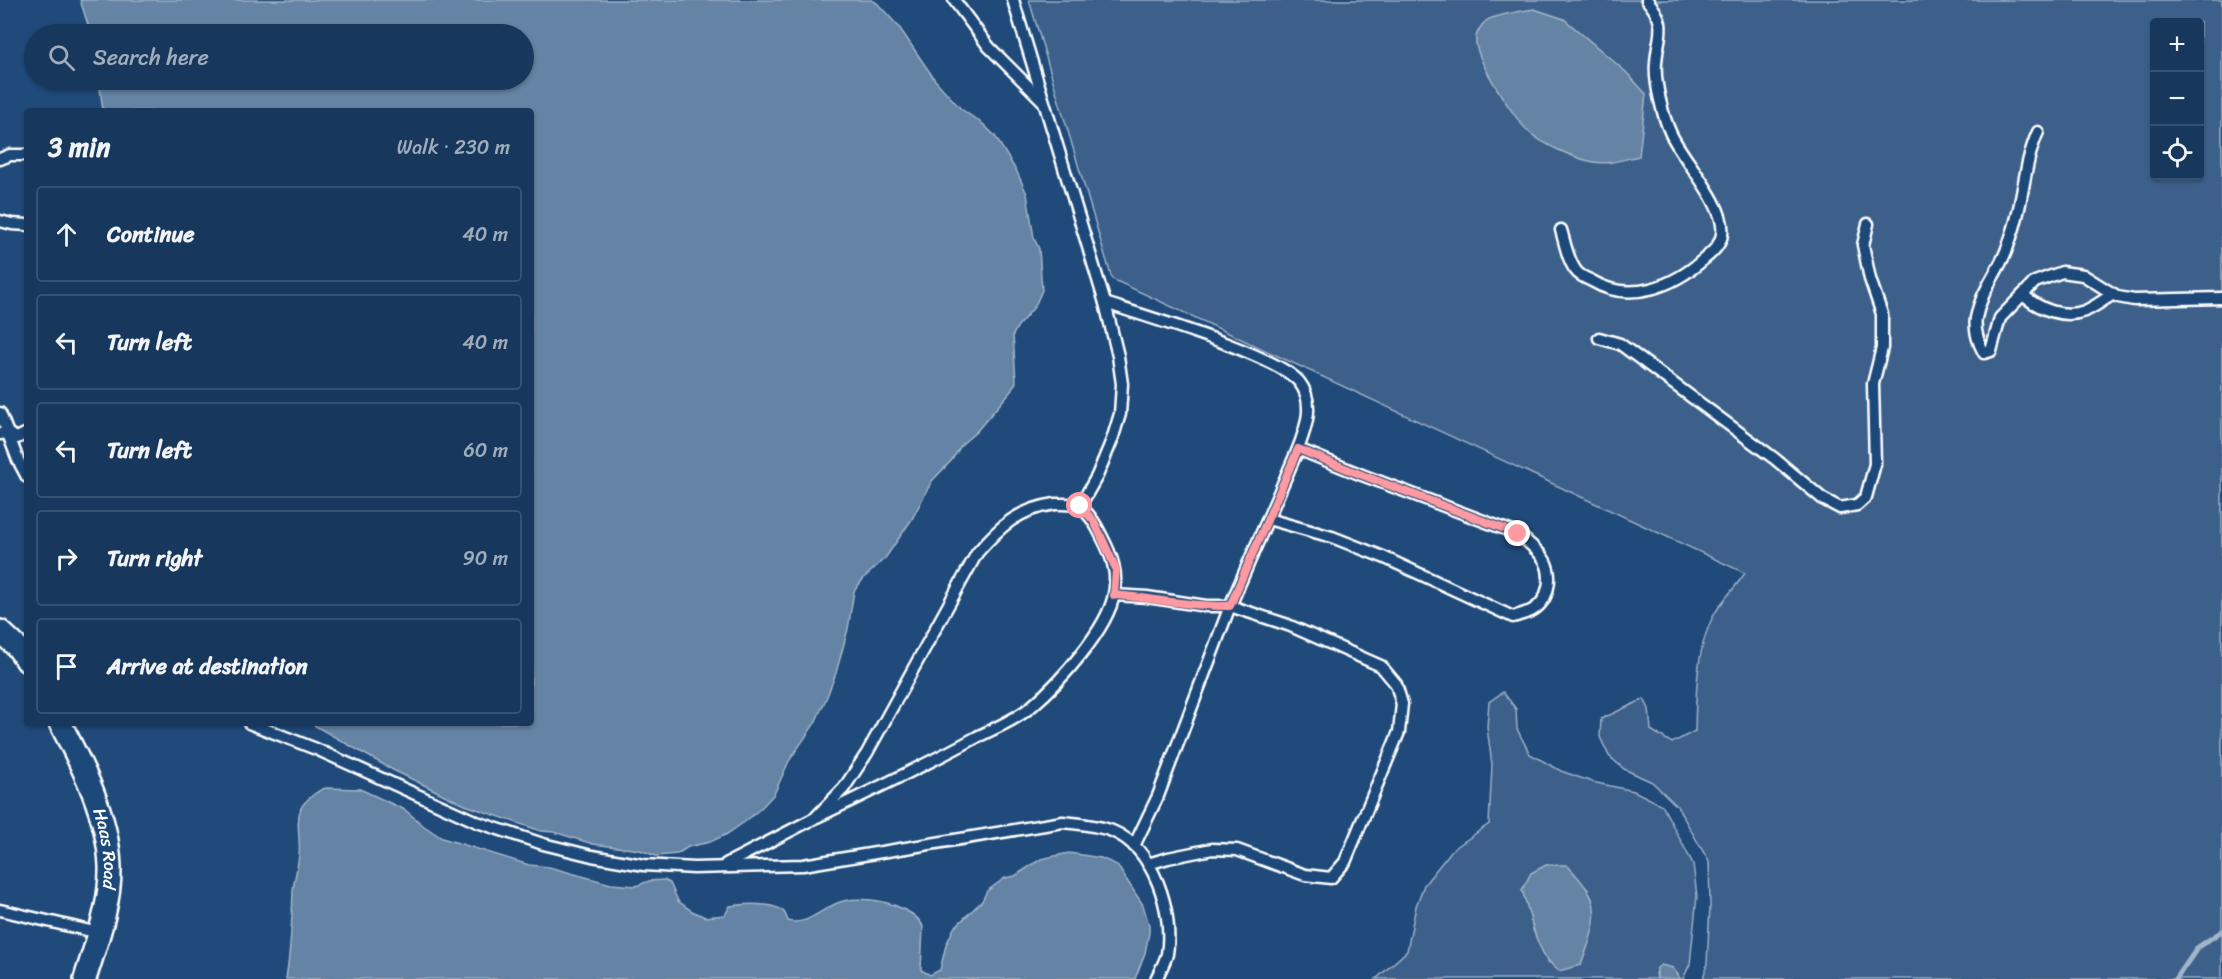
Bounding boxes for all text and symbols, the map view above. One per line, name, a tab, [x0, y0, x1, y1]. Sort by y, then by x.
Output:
map controls	[2150, 18, 2204, 180]
button: +	[2150, 18, 2204, 72]
search box	[24, 24, 534, 90]
text: Search here	[93, 38, 209, 77]
icon: search	[45, 41, 78, 74]
button: −	[2150, 72, 2204, 126]
text: 3 min	[48, 124, 110, 170]
button: locate	[2150, 126, 2204, 180]
text: Walk · 230 m	[397, 130, 510, 165]
text: Continue	[107, 215, 195, 254]
text: 40 m	[462, 217, 508, 252]
icon: ahead	[50, 218, 83, 251]
text: Turn left	[107, 323, 192, 362]
text: 40 m	[462, 325, 508, 360]
icon: left	[50, 326, 83, 359]
text: Turn left	[107, 431, 192, 470]
text: 60 m	[463, 433, 508, 468]
icon: left	[50, 434, 83, 467]
route start	[1066, 492, 1092, 518]
route end	[1504, 520, 1530, 546]
text: Turn right	[107, 539, 202, 578]
text: 90 m	[463, 541, 508, 576]
icon: right	[50, 542, 83, 575]
text: Arrive at destination	[107, 647, 308, 686]
icon: arrive	[50, 650, 83, 683]
street label: Haas Road	[83, 804, 126, 892]

